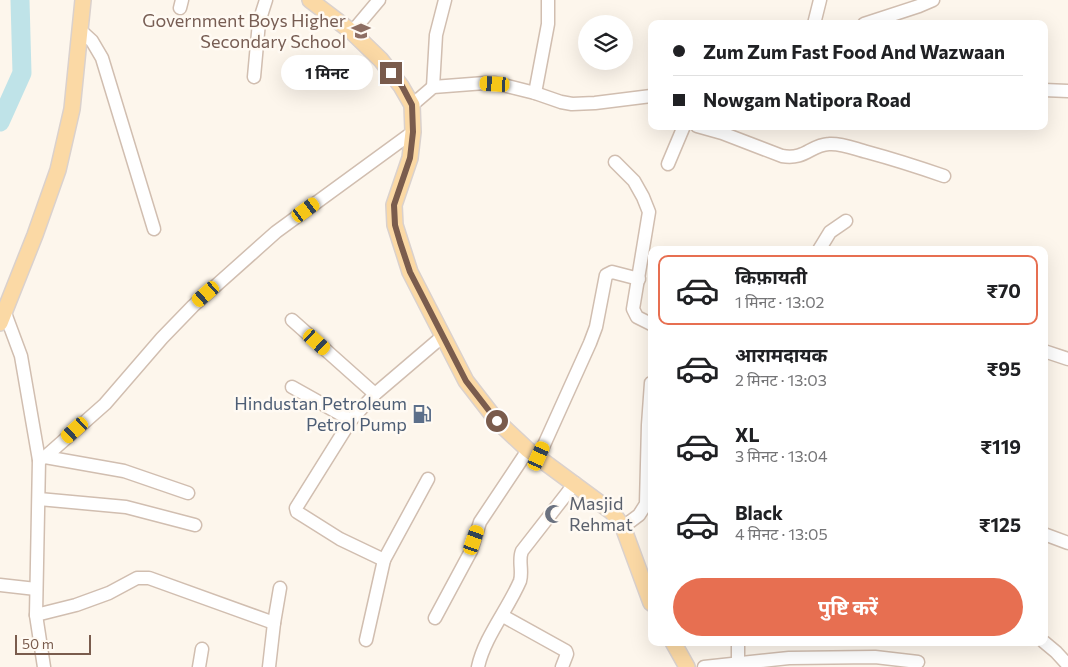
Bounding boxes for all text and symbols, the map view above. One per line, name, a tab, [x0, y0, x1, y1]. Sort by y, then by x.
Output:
place label: Government Boys Higher Secondary School	[142, 9, 346, 52]
map controls	[578, 15, 633, 70]
button: layers	[578, 15, 633, 70]
school or university icon: Government Boys Higher Secondary School	[350, 20, 372, 42]
text: Zum Zum Fast Food And Wazwaan	[703, 40, 1005, 63]
callout: 1 मिनट	[281, 56, 374, 90]
route end	[380, 62, 402, 84]
text: 1 मिनट	[305, 63, 349, 82]
car	[479, 76, 510, 92]
text: Nowgam Natipora Road	[703, 88, 911, 111]
car	[289, 195, 322, 225]
text: किफ़ायती	[735, 265, 807, 288]
icon: car	[675, 268, 720, 313]
car	[189, 278, 222, 310]
text: ₹70	[986, 279, 1021, 302]
text: 1 मिनट · 13:02	[735, 292, 824, 311]
car	[300, 326, 333, 358]
text: आरामदायक	[735, 343, 827, 366]
icon: car	[675, 346, 720, 391]
text: ₹95	[986, 357, 1021, 380]
text: 2 मिनट · 13:03	[735, 370, 827, 389]
place label: Hindustan Petroleum Petrol Pump	[234, 392, 407, 435]
fuel station icon: Hindustan Petroleum Petrol Pump	[411, 403, 433, 425]
route start	[486, 410, 508, 432]
car	[58, 414, 91, 446]
text: XL	[735, 423, 760, 446]
icon: car	[675, 424, 720, 469]
text: ₹119	[980, 435, 1021, 458]
car	[526, 439, 551, 473]
text: 3 मिनट · 13:04	[735, 446, 828, 465]
place label: Masjid Rehmat	[569, 492, 633, 535]
text: Black	[735, 501, 783, 524]
icon: car	[675, 502, 720, 547]
mosque icon: Masjid Rehmat	[543, 503, 565, 525]
text: ₹125	[979, 513, 1021, 536]
car	[462, 523, 485, 557]
text: 4 मिनट · 13:05	[735, 524, 828, 543]
button: पुष्टि करें	[673, 578, 1023, 636]
scale bar	[15, 632, 91, 655]
text: 50 m	[22, 635, 54, 652]

